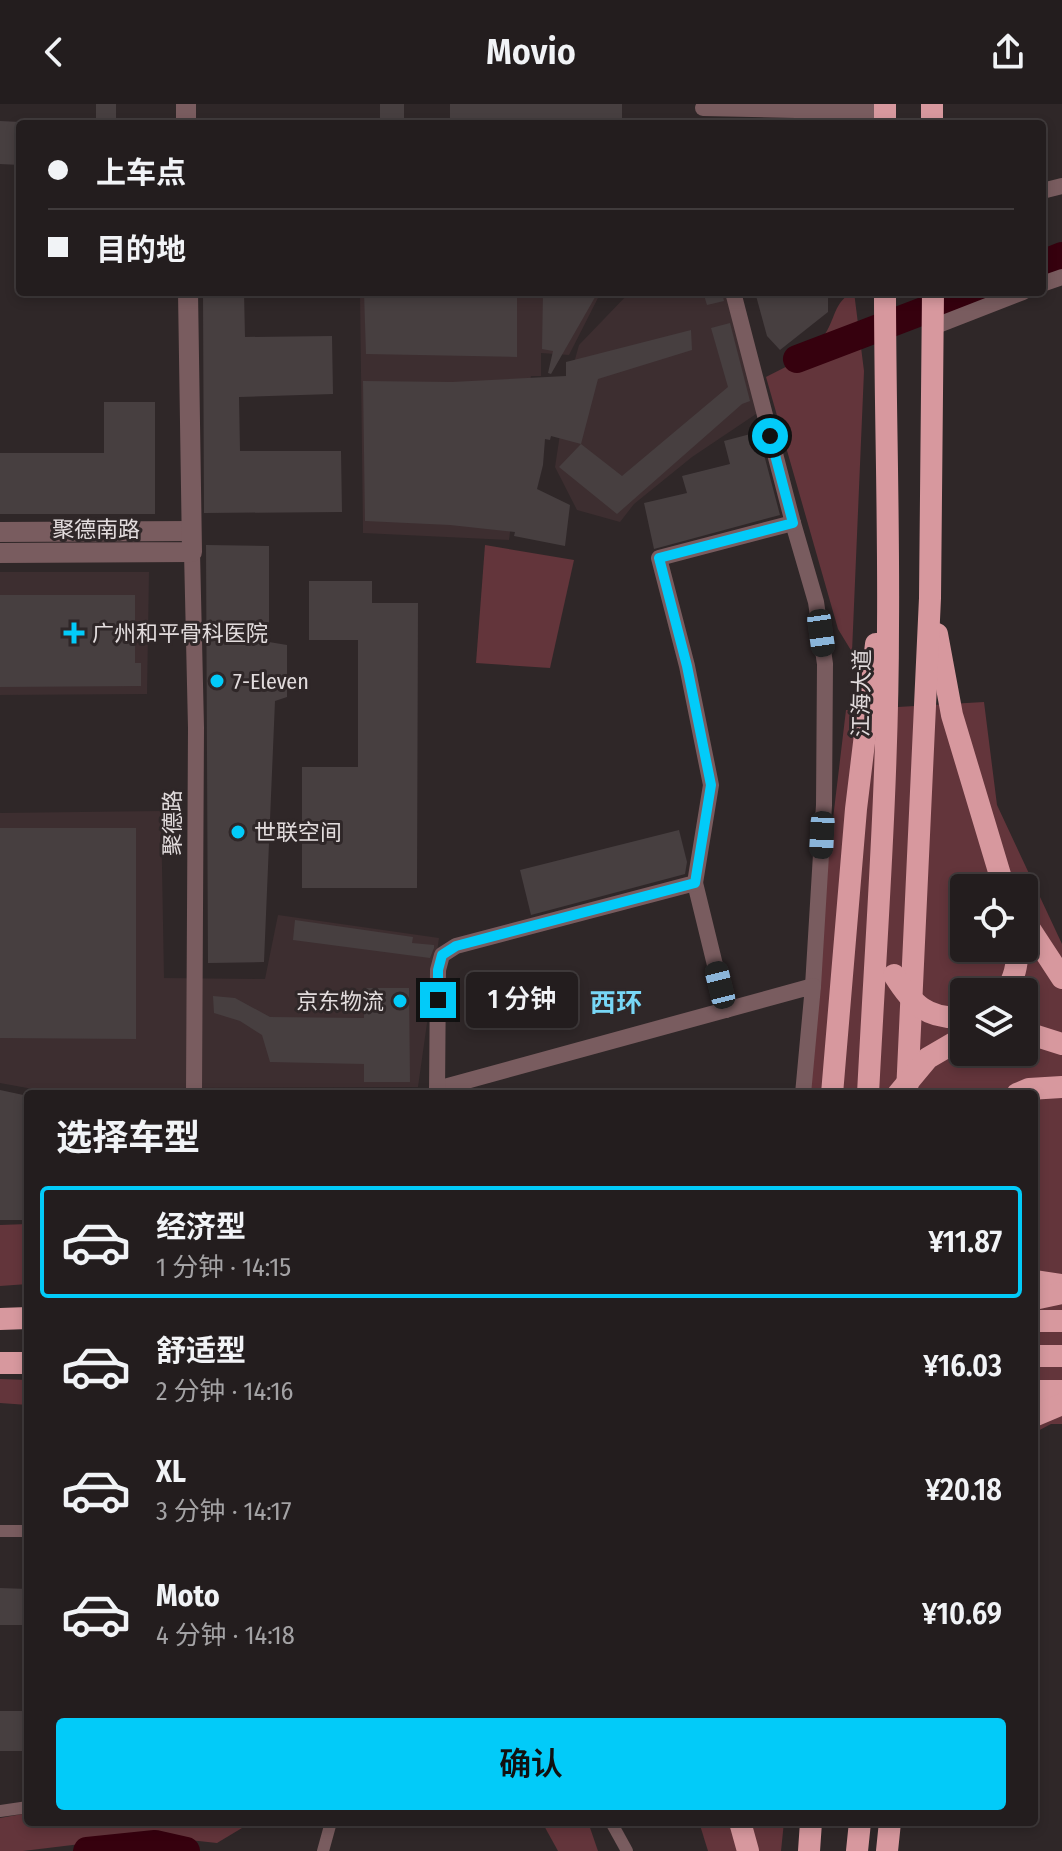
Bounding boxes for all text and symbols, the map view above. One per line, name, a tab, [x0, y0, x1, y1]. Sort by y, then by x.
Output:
icon: back	[32, 30, 76, 74]
text: Movio	[486, 30, 576, 74]
icon: share	[986, 30, 1030, 74]
text: 上车点	[96, 155, 186, 191]
text: 目的地	[96, 232, 186, 268]
route start	[752, 418, 788, 454]
street label: 聚德南路	[52, 516, 140, 543]
car	[806, 608, 836, 658]
place label: 广州和平骨科医院	[92, 620, 268, 647]
marker: 广州和平骨科医院	[63, 622, 85, 644]
street label: 江海大道	[847, 649, 876, 737]
place label: 7-Eleven	[233, 668, 309, 695]
marker: 7-Eleven	[208, 672, 226, 690]
street label: 聚德路	[159, 790, 186, 856]
car	[809, 810, 835, 860]
place label: 世联空间	[254, 819, 342, 846]
marker: 世联空间	[229, 823, 247, 841]
map controls	[950, 874, 1038, 1066]
button: locate	[950, 874, 1038, 962]
car	[703, 959, 737, 1011]
callout: 1 分钟	[466, 972, 578, 1028]
button: layers	[950, 978, 1038, 1066]
route end	[420, 982, 456, 1018]
text: 1 分钟	[488, 984, 556, 1015]
place label: 京东物流	[296, 988, 384, 1015]
district label: 西环	[590, 988, 642, 1019]
marker: 京东物流	[391, 992, 409, 1010]
text: 选择车型	[56, 1116, 200, 1160]
icon: car	[60, 1206, 132, 1278]
text: 经济型	[156, 1209, 246, 1245]
text: ¥11.87	[928, 1224, 1002, 1260]
text: 1 分钟 · 14:15	[156, 1252, 291, 1283]
icon: car	[60, 1330, 132, 1402]
text: 舒适型	[156, 1333, 246, 1369]
text: ¥16.03	[923, 1348, 1002, 1384]
text: 2 分钟 · 14:16	[156, 1376, 294, 1407]
icon: car	[60, 1454, 132, 1526]
text: XL	[156, 1454, 186, 1490]
text: ¥20.18	[925, 1472, 1002, 1508]
text: 3 分钟 · 14:17	[156, 1496, 291, 1527]
icon: car	[60, 1578, 132, 1650]
text: Moto	[156, 1578, 220, 1614]
text: ¥10.69	[922, 1596, 1002, 1632]
text: 4 分钟 · 14:18	[156, 1620, 295, 1651]
button: 确认	[56, 1718, 1006, 1810]

